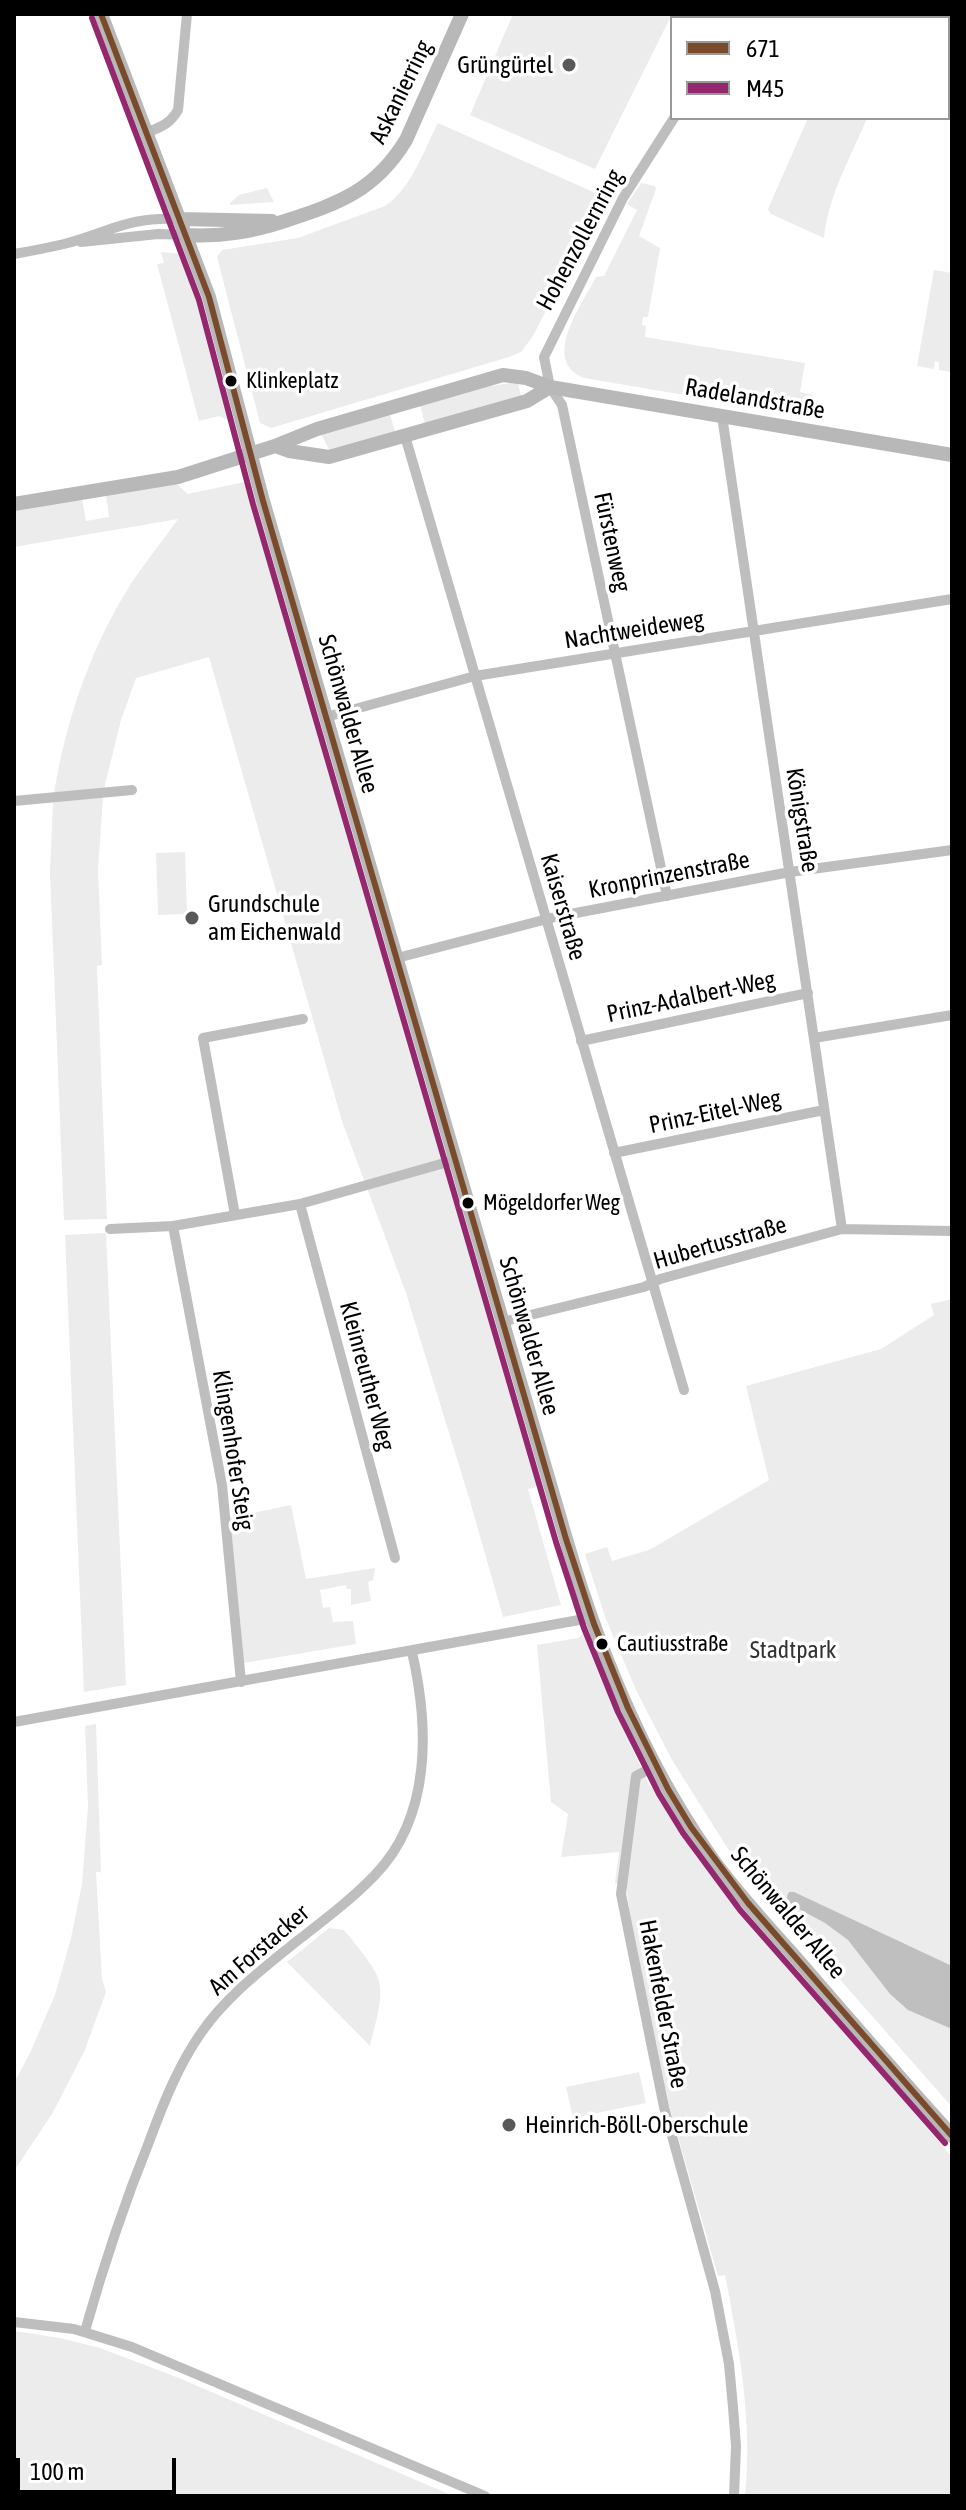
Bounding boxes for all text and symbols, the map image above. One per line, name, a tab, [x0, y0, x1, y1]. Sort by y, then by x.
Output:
legend	[670, 16, 950, 120]
text: 671	[746, 35, 780, 62]
street label: Askanierring	[364, 36, 438, 148]
place label: Grüngürtel	[457, 51, 553, 79]
marker: Grüngürtel	[560, 56, 578, 74]
text: M45	[746, 75, 785, 102]
street label: Hohenzollernring	[531, 164, 629, 316]
place label: Klinkeplatz	[246, 368, 338, 394]
marker: Klinkeplatz	[223, 373, 239, 389]
street label: Radelandstraße	[683, 373, 827, 425]
street label: Fürstenweg	[587, 490, 637, 594]
street label: Nachtweideweg	[562, 605, 706, 655]
street label: Schönwalder Allee	[312, 631, 384, 797]
street label: Königstraße	[780, 766, 824, 874]
street label: Kronprinzenstraße	[586, 845, 752, 905]
street label: Kaiserstraße	[534, 850, 592, 964]
place label: Grundschule am Eichenwald	[208, 890, 341, 946]
marker: Grundschule am Eichenwald	[183, 909, 201, 927]
street label: Prinz-Adalbert-Weg	[604, 965, 778, 1029]
street label: Prinz-Eitel-Weg	[646, 1084, 784, 1140]
place label: Mögeldorfer Weg	[483, 1190, 620, 1216]
marker: Mögeldorfer Weg	[460, 1195, 476, 1211]
street label: Hubertusstraße	[650, 1210, 790, 1276]
street label: Schönwalder Allee	[493, 1253, 565, 1419]
street label: Kleinreuther Weg	[333, 1298, 401, 1454]
street label: Klingenhofer Steig	[206, 1368, 260, 1532]
place label: Cautiusstraße	[617, 1631, 728, 1657]
marker: Cautiusstraße	[594, 1636, 610, 1652]
park label: Stadtpark	[750, 1636, 836, 1664]
street label: Schönwalder Allee	[724, 1841, 852, 1985]
street label: Am Forstacker	[203, 1899, 315, 2001]
street label: Hakenfelder Straße	[633, 1917, 693, 2091]
place label: Heinrich-Böll-Oberschule	[525, 2111, 748, 2139]
marker: Heinrich-Böll-Oberschule	[500, 2116, 518, 2134]
scale bar	[20, 2442, 180, 2492]
text: 100 m	[30, 2458, 84, 2485]

